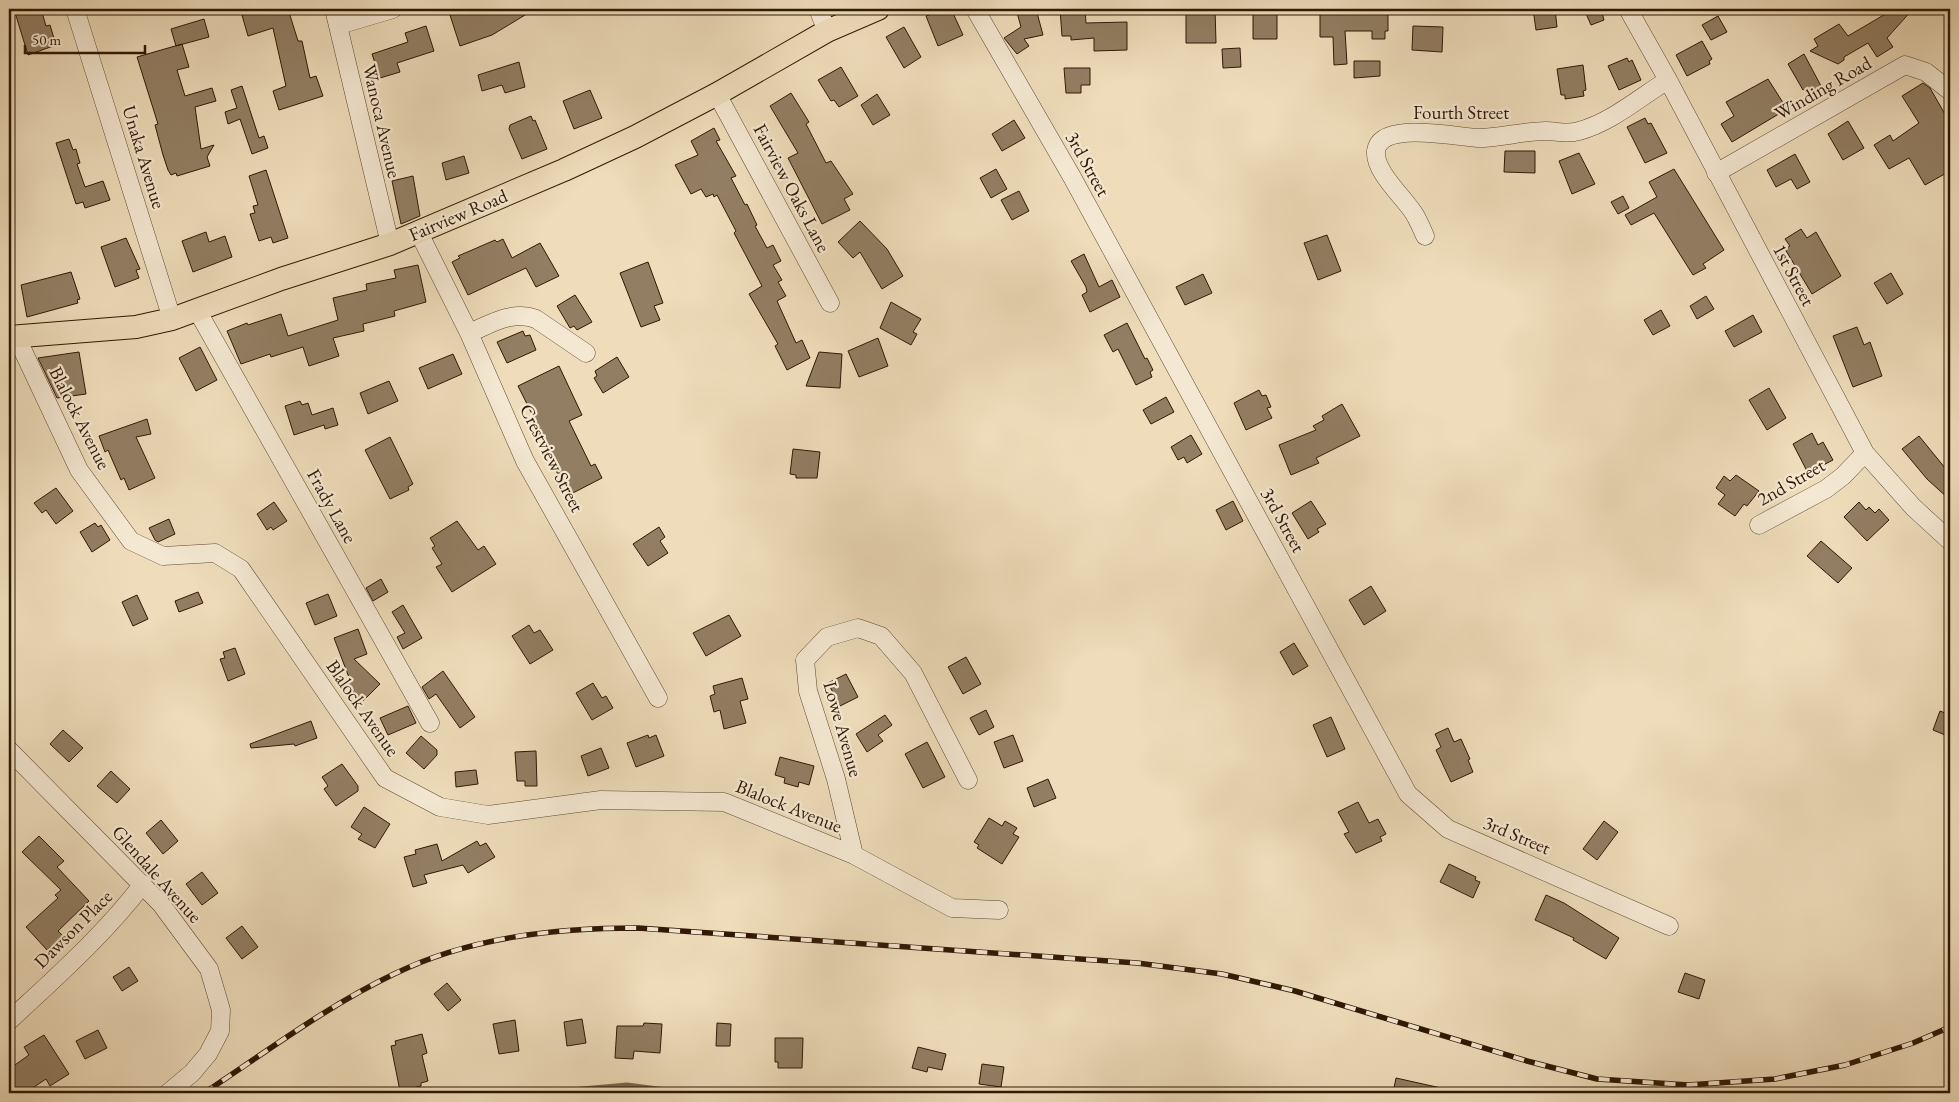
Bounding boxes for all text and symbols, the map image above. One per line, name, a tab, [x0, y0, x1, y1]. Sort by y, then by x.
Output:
scale bar	[25, 22, 145, 54]
text: 50 m	[32, 30, 61, 49]
street label: Winding Road	[1770, 50, 1876, 126]
street label: Wanoca Avenue	[357, 62, 407, 180]
street label: Fourth Street	[1413, 100, 1509, 125]
street label: Unaka Avenue	[116, 102, 172, 212]
street label: Fairview Oaks Lane	[748, 119, 836, 257]
street label: 3rd Street	[1060, 127, 1116, 201]
street label: Fairview Road	[405, 183, 511, 247]
street label: 1st Street	[1767, 240, 1821, 310]
street label: Blalock Avenue	[43, 362, 117, 474]
street label: Crestview Street	[514, 400, 590, 516]
street label: 2nd Street	[1753, 453, 1829, 511]
street label: Frady Lane	[301, 464, 363, 548]
street label: 3rd Street	[1255, 483, 1311, 557]
street label: Blalock Avenue	[321, 655, 405, 761]
street label: Lowe Avenue	[817, 678, 869, 780]
street label: Blalock Avenue	[732, 773, 846, 839]
street label: 3rd Street	[1480, 810, 1554, 860]
street label: Glendale Avenue	[106, 820, 208, 928]
street label: Dawson Place	[28, 884, 118, 974]

